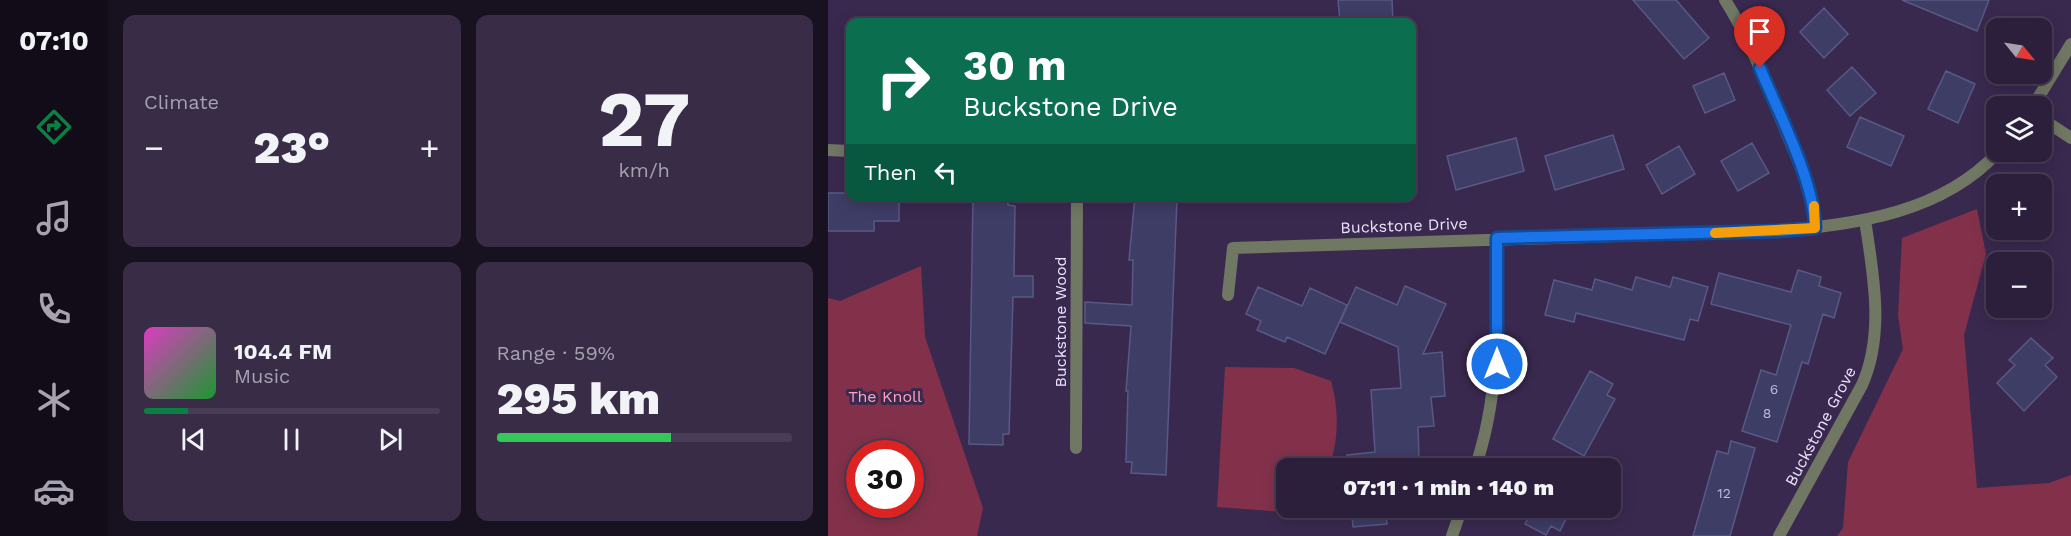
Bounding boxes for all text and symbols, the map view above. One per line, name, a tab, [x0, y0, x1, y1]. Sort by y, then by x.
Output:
pin	[1734, 6, 1785, 68]
icon: arrive	[1743, 15, 1776, 48]
north arrow	[1986, 18, 2052, 84]
map controls	[1986, 18, 2052, 318]
text: 07:10	[19, 25, 89, 57]
text: 30 m	[963, 41, 1067, 90]
icon: right	[864, 42, 942, 120]
text: 27	[598, 73, 691, 165]
text: Climate	[144, 90, 219, 114]
text: Buckstone Drive	[963, 91, 1178, 123]
button: layers	[1986, 96, 2052, 162]
icon: directions	[33, 106, 75, 148]
text: 23°	[253, 121, 330, 174]
text: −	[144, 128, 164, 167]
text: +	[420, 128, 440, 167]
icon: left	[929, 156, 962, 189]
text: km/h	[618, 158, 670, 182]
text: Then	[864, 160, 917, 185]
button: +	[1986, 174, 2052, 240]
icon: music	[33, 197, 75, 239]
street label: Buckstone Drive	[1340, 214, 1468, 237]
button: −	[1986, 252, 2052, 318]
street label: Buckstone Wood	[1051, 256, 1070, 388]
icon: phone	[33, 288, 75, 330]
position arrow	[1465, 332, 1529, 396]
text: 104.4 FM	[234, 339, 332, 364]
text: Range · 59%	[497, 341, 615, 365]
street label: Buckstone Grove	[1781, 363, 1860, 489]
text: Music	[234, 364, 290, 388]
text: 295 km	[497, 372, 660, 425]
icon: climate	[33, 379, 75, 421]
house number: 6	[1770, 381, 1778, 397]
park label: The Knoll	[848, 387, 922, 406]
house number: 8	[1763, 405, 1771, 421]
icon: previous	[177, 423, 210, 456]
icon: pause	[275, 423, 308, 456]
icon: next	[374, 423, 407, 456]
speed limit sign: 30	[846, 440, 924, 518]
icon: car	[33, 470, 75, 512]
text: 07:11 · 1 min · 140 m	[1343, 475, 1554, 500]
house number: 12	[1717, 485, 1731, 501]

